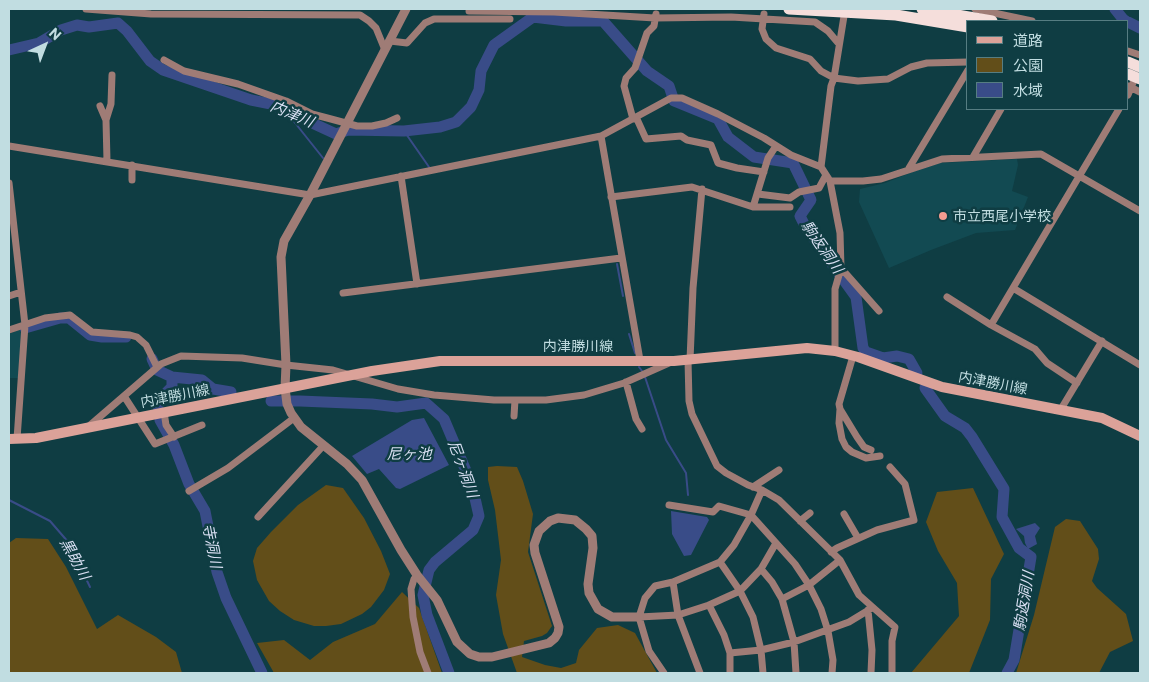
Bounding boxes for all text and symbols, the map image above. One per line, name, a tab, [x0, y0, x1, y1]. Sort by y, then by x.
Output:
north arrow	[20, 20, 70, 70]
legend	[966, 20, 1129, 110]
text: N	[46, 24, 65, 43]
text: 道路	[1013, 31, 1043, 49]
text: 公園	[1013, 56, 1043, 74]
text: 水域	[1013, 81, 1043, 99]
water label: 内津川	[268, 97, 316, 131]
place label: 市立西尾小学校	[953, 208, 1051, 224]
marker: 市立西尾小学校	[937, 210, 949, 222]
water label: 駒返洞川	[797, 217, 847, 277]
street label: 内津勝川線	[543, 338, 613, 354]
street label: 内津勝川線	[957, 368, 1029, 398]
street label: 内津勝川線	[139, 381, 211, 411]
water label: 尼ヶ洞川	[444, 438, 482, 500]
water label: 尼ヶ池	[387, 445, 431, 463]
water label: 寺洞川	[199, 522, 225, 570]
water label: 黒助川	[56, 535, 94, 583]
water label: 駒返洞川	[1010, 570, 1038, 632]

